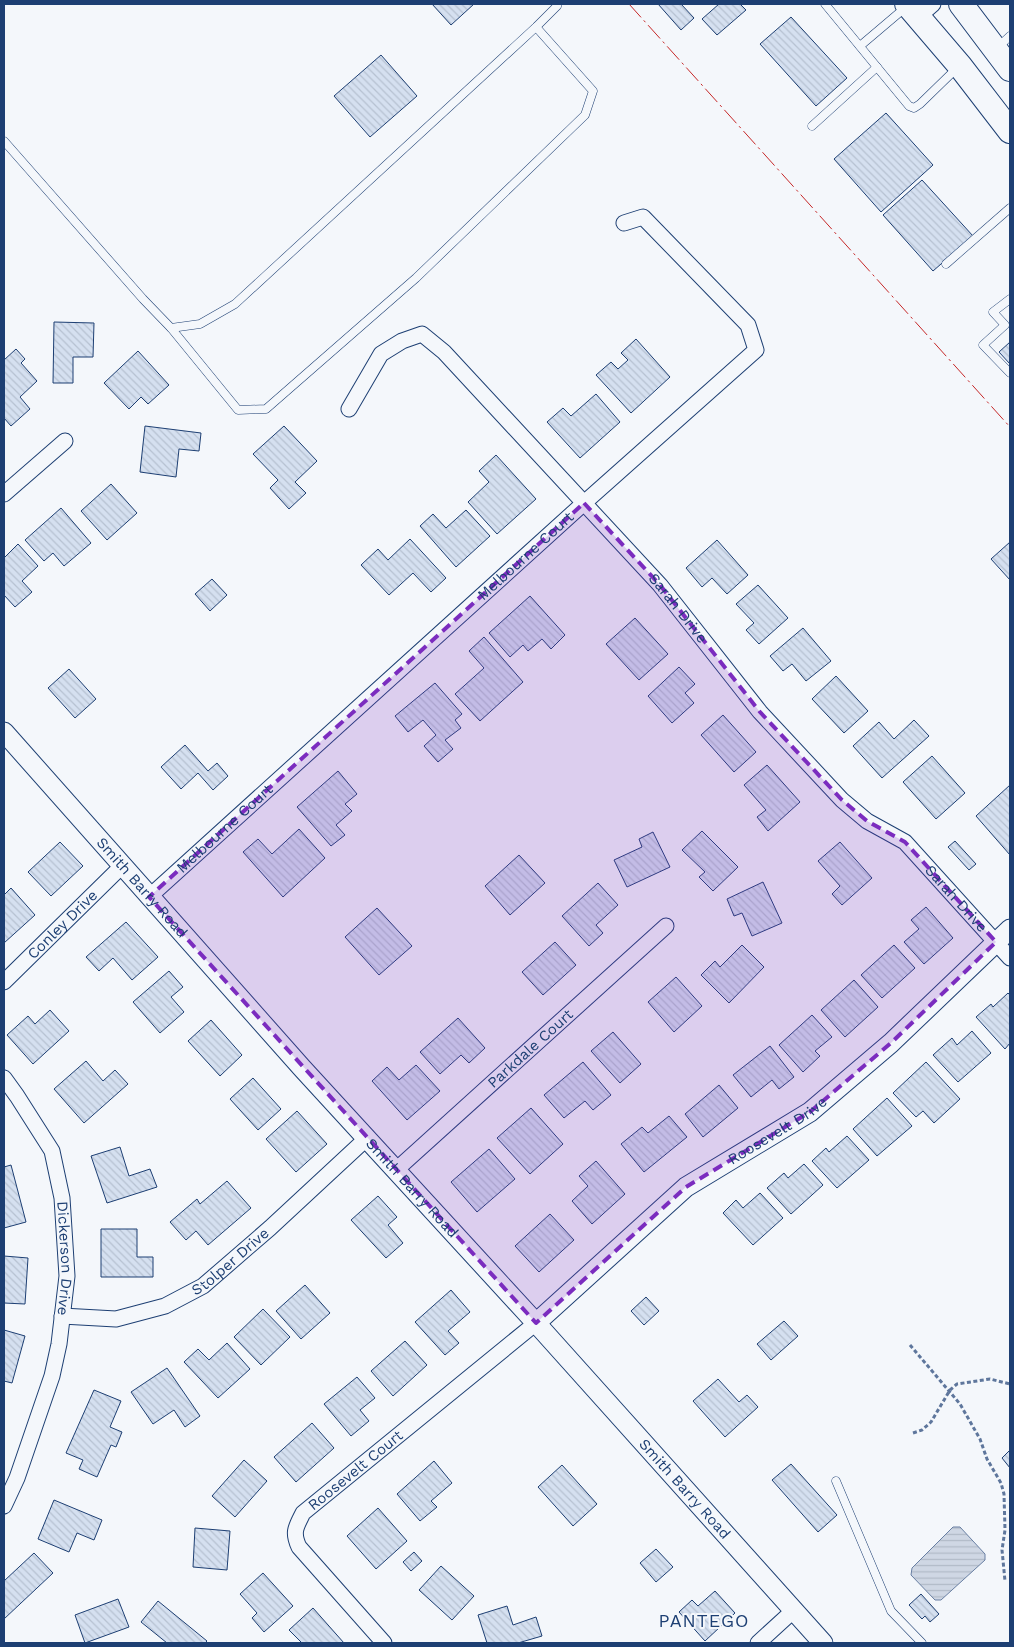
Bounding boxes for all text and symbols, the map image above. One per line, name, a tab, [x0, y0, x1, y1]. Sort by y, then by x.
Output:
street label: Melbourne Court	[474, 507, 578, 604]
street label: Sarah Drive	[645, 570, 711, 647]
street label: Melbourne Court	[173, 780, 277, 877]
street label: Smith Barry Road	[93, 834, 191, 942]
street label: Sarah Drive	[921, 861, 991, 936]
street label: Conley Drive	[24, 886, 101, 963]
street label: Parkdale Court	[484, 1005, 577, 1092]
street label: Roosevelt Drive	[725, 1093, 831, 1168]
street label: Smith Barry Road	[362, 1135, 462, 1241]
street label: Dickerson Drive	[53, 1201, 76, 1316]
street label: Stolper Drive	[189, 1224, 273, 1299]
street label: Roosevelt Court	[304, 1426, 407, 1514]
street label: Smith Barry Road	[635, 1435, 734, 1543]
district label: PANTEGO	[659, 1610, 749, 1631]

